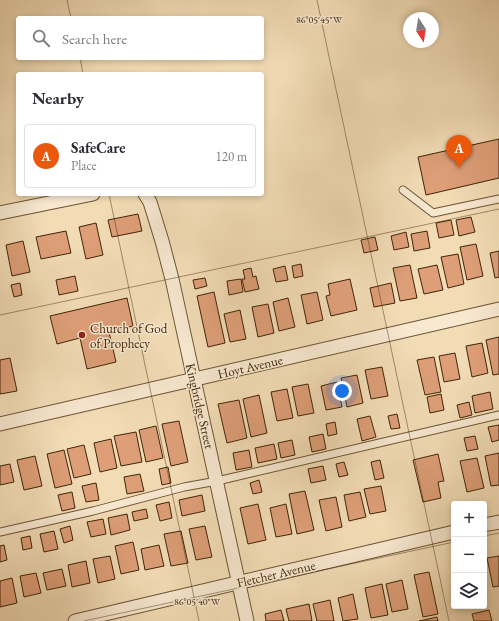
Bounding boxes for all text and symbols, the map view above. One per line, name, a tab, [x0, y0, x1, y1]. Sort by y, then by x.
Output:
north arrow	[403, 12, 439, 48]
text: 86°05'45"W	[296, 13, 343, 26]
search box	[16, 16, 264, 60]
icon: search	[30, 27, 52, 49]
text: Search here	[62, 29, 127, 48]
text: Nearby	[32, 87, 84, 109]
pin: A	[446, 135, 472, 168]
text: SafeCare	[71, 138, 126, 157]
text: A	[41, 148, 51, 165]
text: 120 m	[216, 148, 247, 165]
text: Place	[71, 157, 97, 174]
place label: Church of God of Prophecy	[90, 320, 168, 352]
marker: Church of God of Prophecy	[77, 330, 87, 340]
street label: Hoyt Avenue	[216, 351, 284, 383]
street label: Kingbridge Street	[182, 362, 218, 450]
your location	[332, 381, 352, 401]
map controls	[451, 501, 487, 609]
button: +	[451, 501, 487, 537]
button: −	[451, 537, 487, 573]
street label: Fletcher Avenue	[235, 557, 317, 591]
button: layers	[451, 573, 487, 609]
text: 86°05'40"W	[174, 595, 221, 608]

